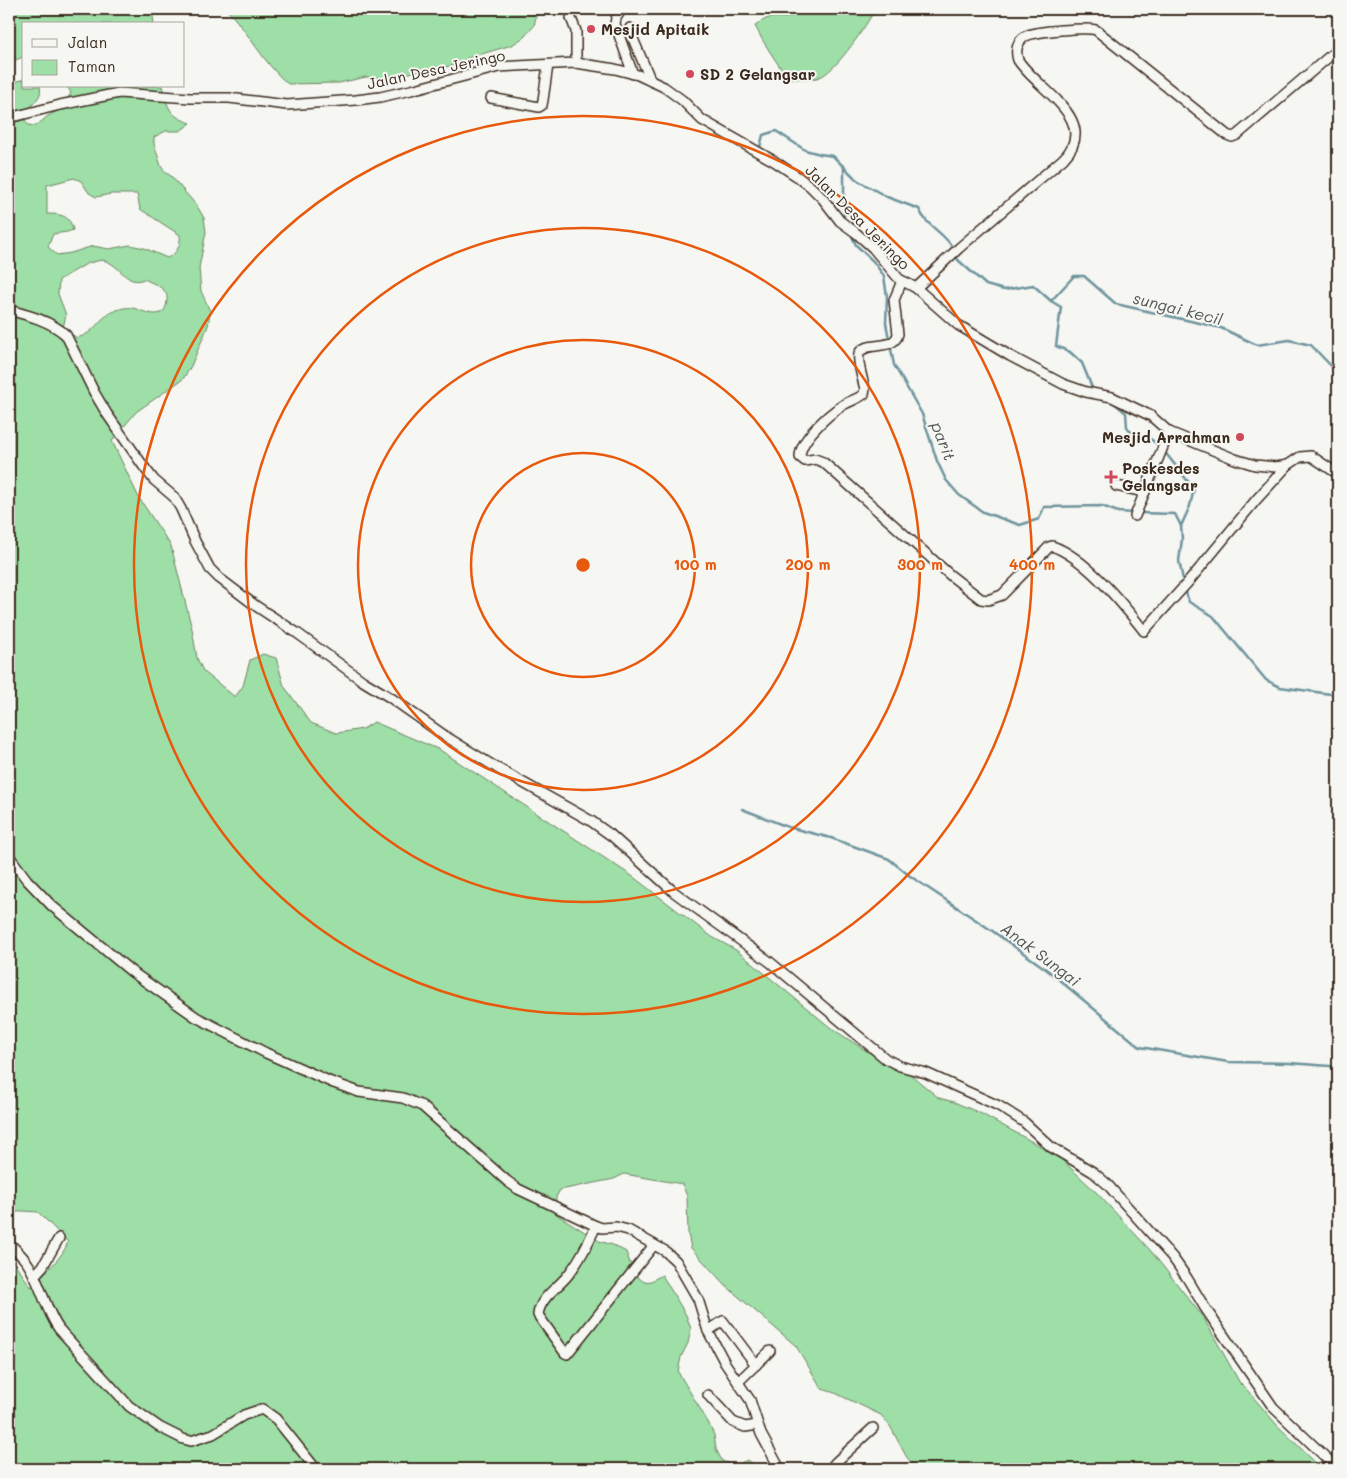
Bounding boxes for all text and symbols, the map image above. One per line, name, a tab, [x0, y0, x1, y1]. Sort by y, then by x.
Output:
place label: Mesjid Apitaik	[601, 19, 709, 39]
legend	[22, 22, 185, 88]
marker: Mesjid Apitaik	[585, 23, 597, 35]
text: Jalan	[68, 32, 107, 52]
street label: Jalan Desa Jeringo	[365, 45, 507, 93]
text: Taman	[68, 56, 115, 76]
place label: SD 2 Gelangsar	[700, 64, 815, 84]
marker: SD 2 Gelangsar	[684, 68, 696, 80]
street label: Jalan Desa Jeringo	[801, 160, 915, 274]
water label: sungai kecil	[1131, 287, 1225, 329]
water label: parit	[927, 418, 961, 463]
place label: Mesjid Arrahman	[1102, 427, 1230, 447]
marker: Mesjid Arrahman	[1234, 431, 1246, 443]
place label: Poskesdes Gelangsar	[1122, 458, 1200, 495]
marker: Poskesdes Gelangsar	[1104, 470, 1118, 484]
text: 100 m	[673, 554, 717, 574]
text: 200 m	[786, 554, 831, 574]
text: 300 m	[897, 554, 943, 574]
text: 400 m	[1009, 554, 1055, 574]
centre of rings	[574, 556, 592, 574]
water label: Anak Sungai	[997, 917, 1085, 991]

